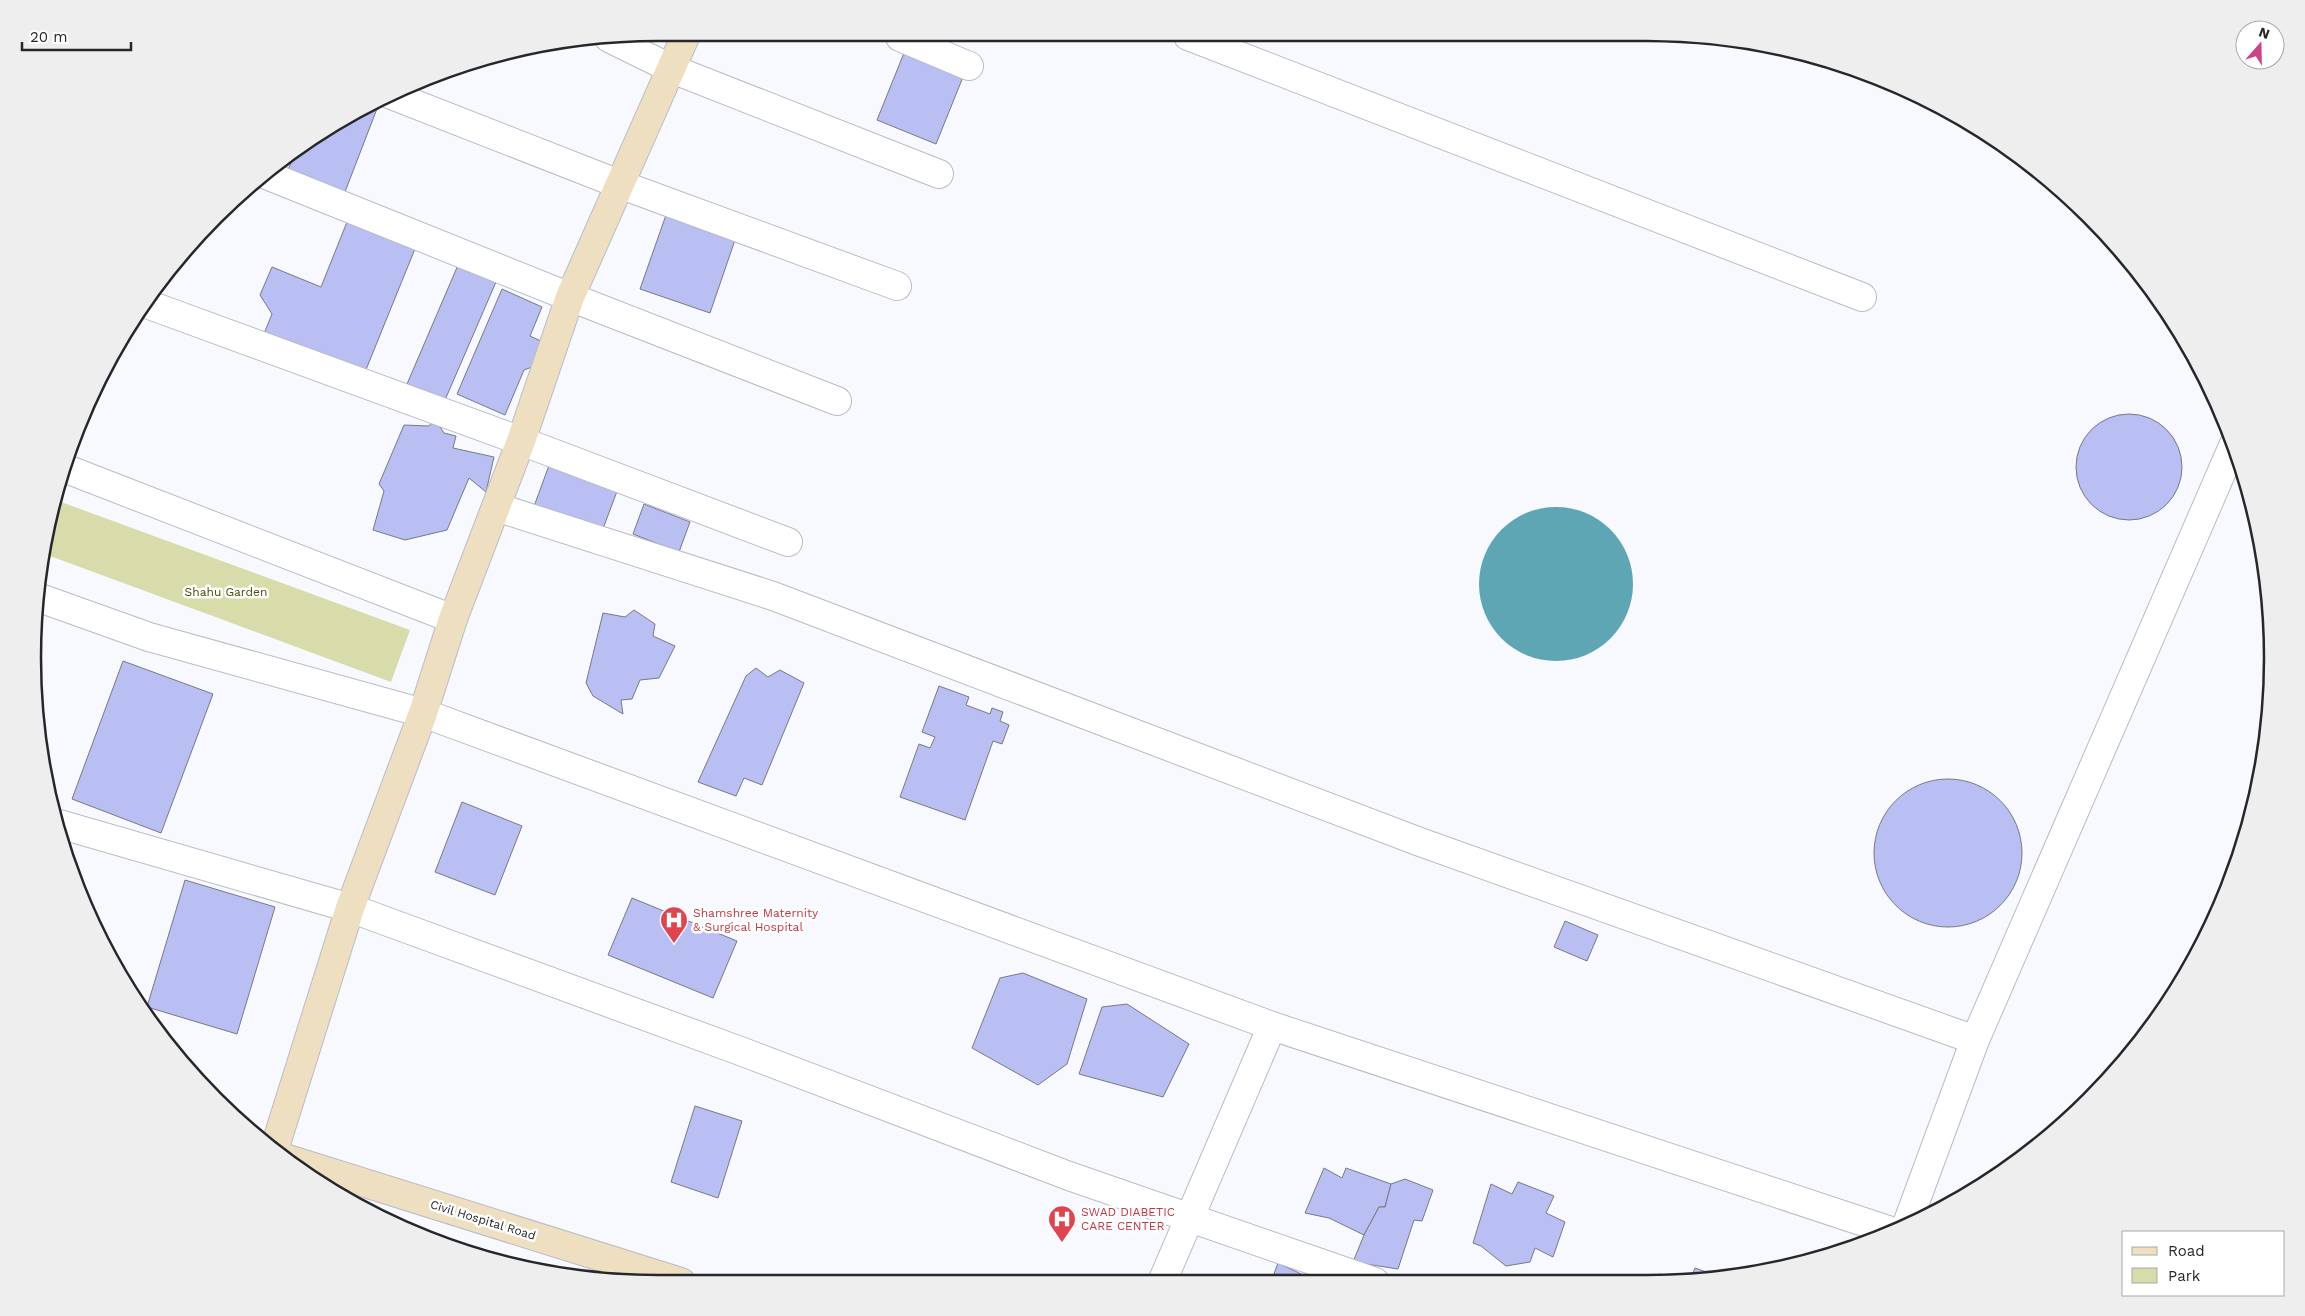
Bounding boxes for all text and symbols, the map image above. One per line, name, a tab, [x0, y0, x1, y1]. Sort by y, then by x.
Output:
scale bar	[22, 20, 131, 52]
north arrow	[2235, 20, 2285, 70]
text: N	[2257, 23, 2272, 42]
text: 20 m	[30, 28, 68, 46]
park label: Shahu Garden	[185, 585, 267, 599]
hospital icon: Shamshree Maternity & Surgical Hospital	[659, 905, 689, 944]
place label: Shamshree Maternity & Surgical Hospital	[693, 906, 819, 934]
street label: Civil Hospital Road	[429, 1197, 537, 1243]
hospital icon: SWAD DIABETIC CARE CENTER	[1047, 1204, 1077, 1243]
place label: SWAD DIABETIC CARE CENTER	[1081, 1205, 1175, 1233]
legend	[2122, 1231, 2285, 1296]
text: Road	[2168, 1242, 2205, 1260]
text: Park	[2168, 1267, 2201, 1285]

